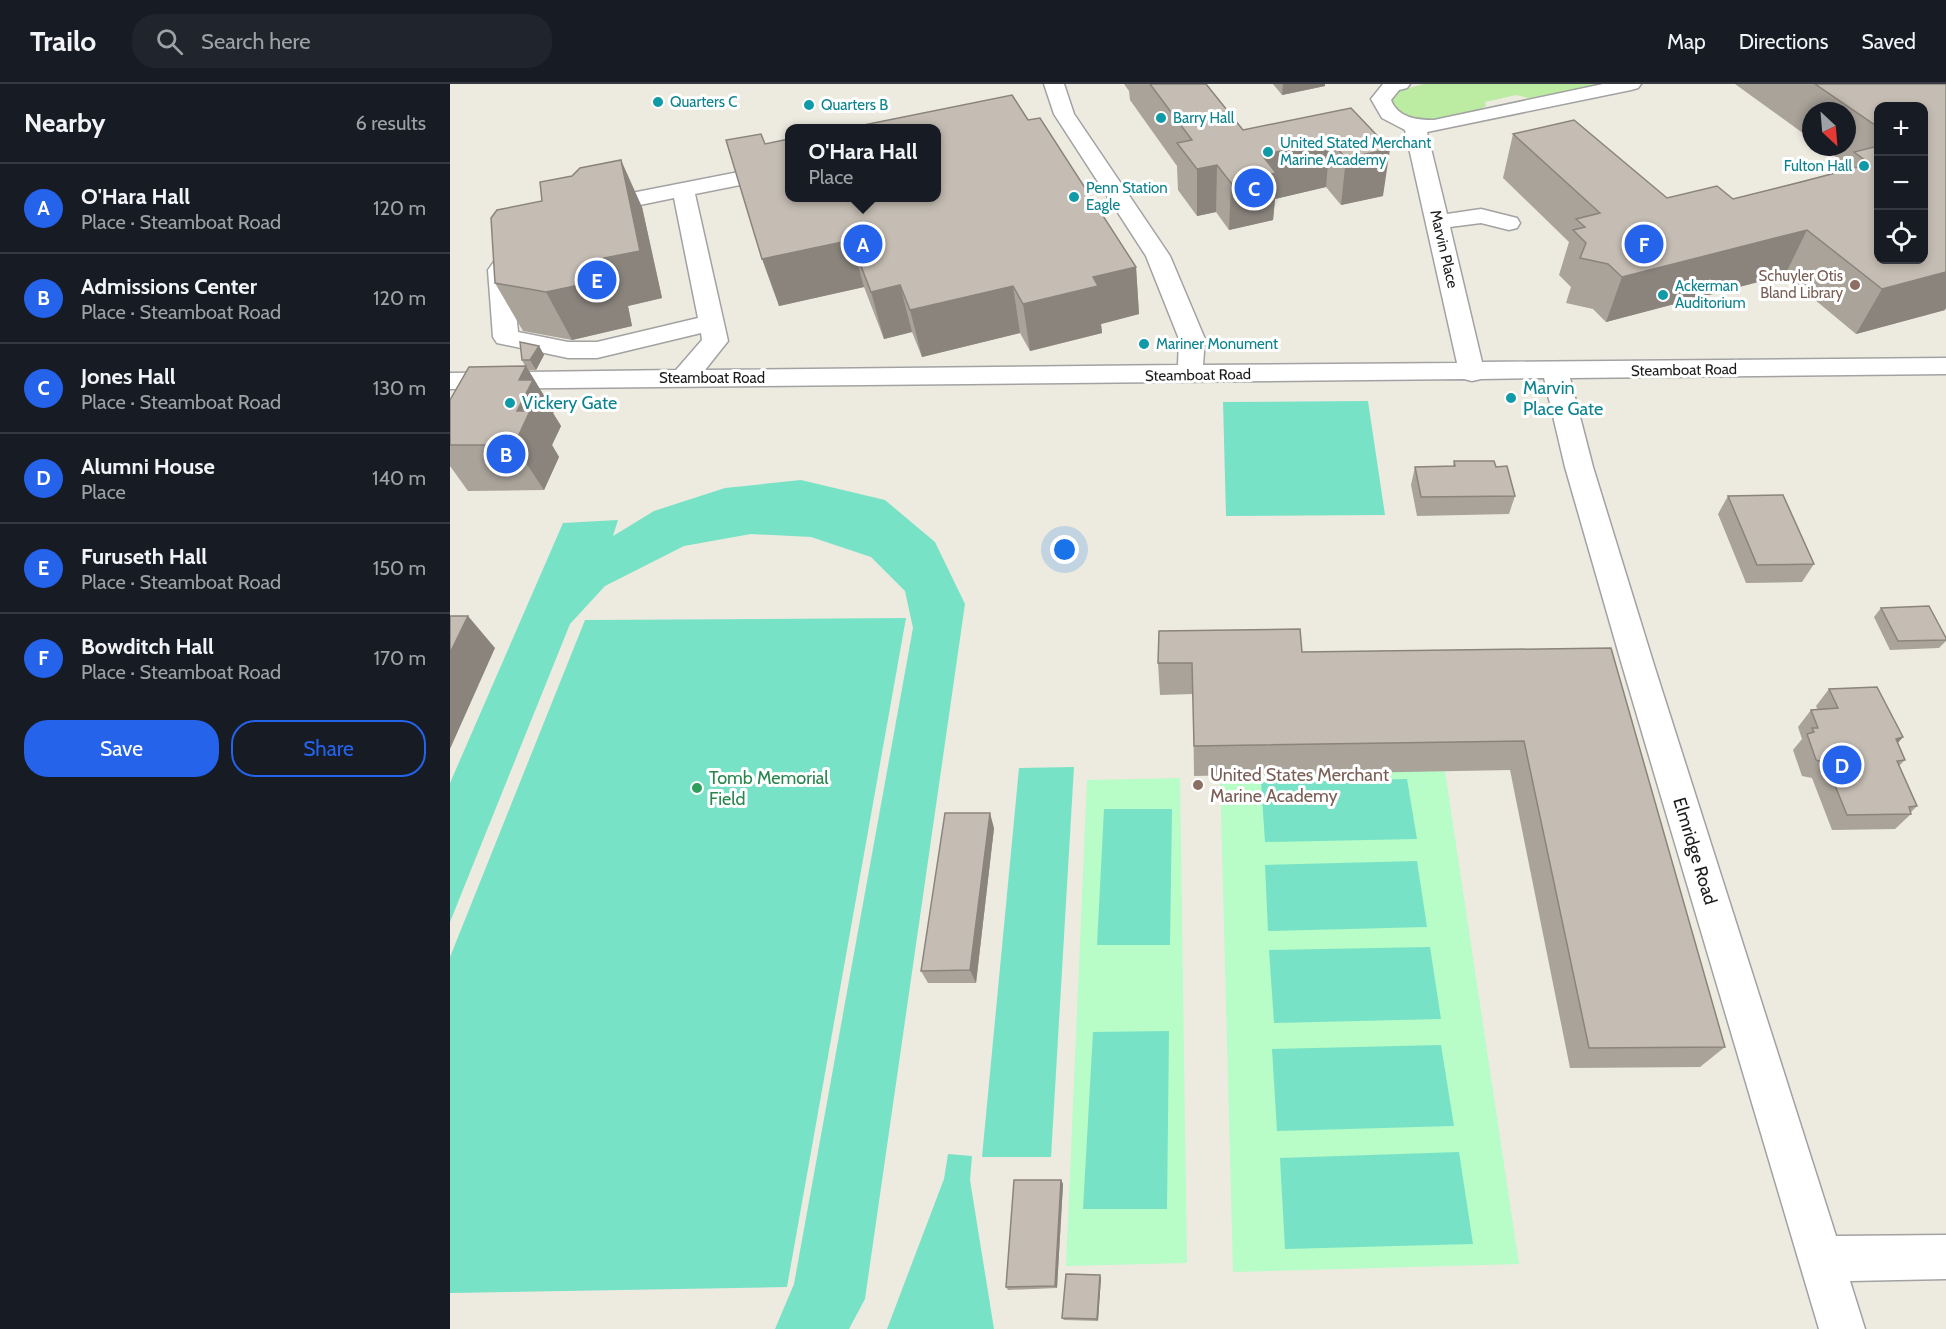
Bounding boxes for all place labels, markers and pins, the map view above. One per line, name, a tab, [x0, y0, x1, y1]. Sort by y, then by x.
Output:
place label: Quarters C	[670, 93, 738, 111]
marker: Quarters C	[651, 95, 665, 109]
place label: Quarters B	[821, 96, 888, 114]
marker: Quarters B	[802, 98, 816, 112]
place label: Barry Hall	[1173, 109, 1235, 127]
marker: Barry Hall	[1154, 111, 1168, 125]
place label: United Stated Merchant Marine Academy	[1280, 134, 1431, 169]
marker: United Stated Merchant Marine Academy	[1261, 145, 1275, 159]
place label: Fulton Hall	[1784, 157, 1852, 175]
marker: Fulton Hall	[1857, 159, 1871, 173]
pin: C	[1234, 166, 1274, 210]
place label: Penn Station Eagle	[1086, 179, 1168, 214]
marker: Penn Station Eagle	[1067, 190, 1081, 204]
pin: A	[844, 222, 882, 266]
pin: F	[1624, 222, 1664, 266]
pin: E	[578, 258, 616, 302]
place label: Schuyler Otis Bland Library	[1759, 267, 1843, 302]
place label: Ackerman Auditorium	[1675, 277, 1746, 312]
marker: Schuyler Otis Bland Library	[1848, 278, 1862, 292]
marker: Ackerman Auditorium	[1656, 288, 1670, 302]
place label: Mariner Monument	[1156, 335, 1278, 353]
marker: Mariner Monument	[1137, 337, 1151, 351]
place label: Marvin Place Gate	[1523, 377, 1603, 420]
marker: Marvin Place Gate	[1504, 391, 1518, 405]
place label: Vickery Gate	[522, 392, 617, 414]
marker: Vickery Gate	[503, 396, 517, 410]
pin: B	[486, 432, 526, 476]
pin: D	[1822, 742, 1862, 788]
place label: United States Merchant Marine Academy	[1210, 764, 1389, 807]
place label: Tomb Memorial Field	[709, 767, 829, 810]
marker: United States Merchant Marine Academy	[1191, 778, 1205, 792]
marker: Tomb Memorial Field	[690, 781, 704, 795]

